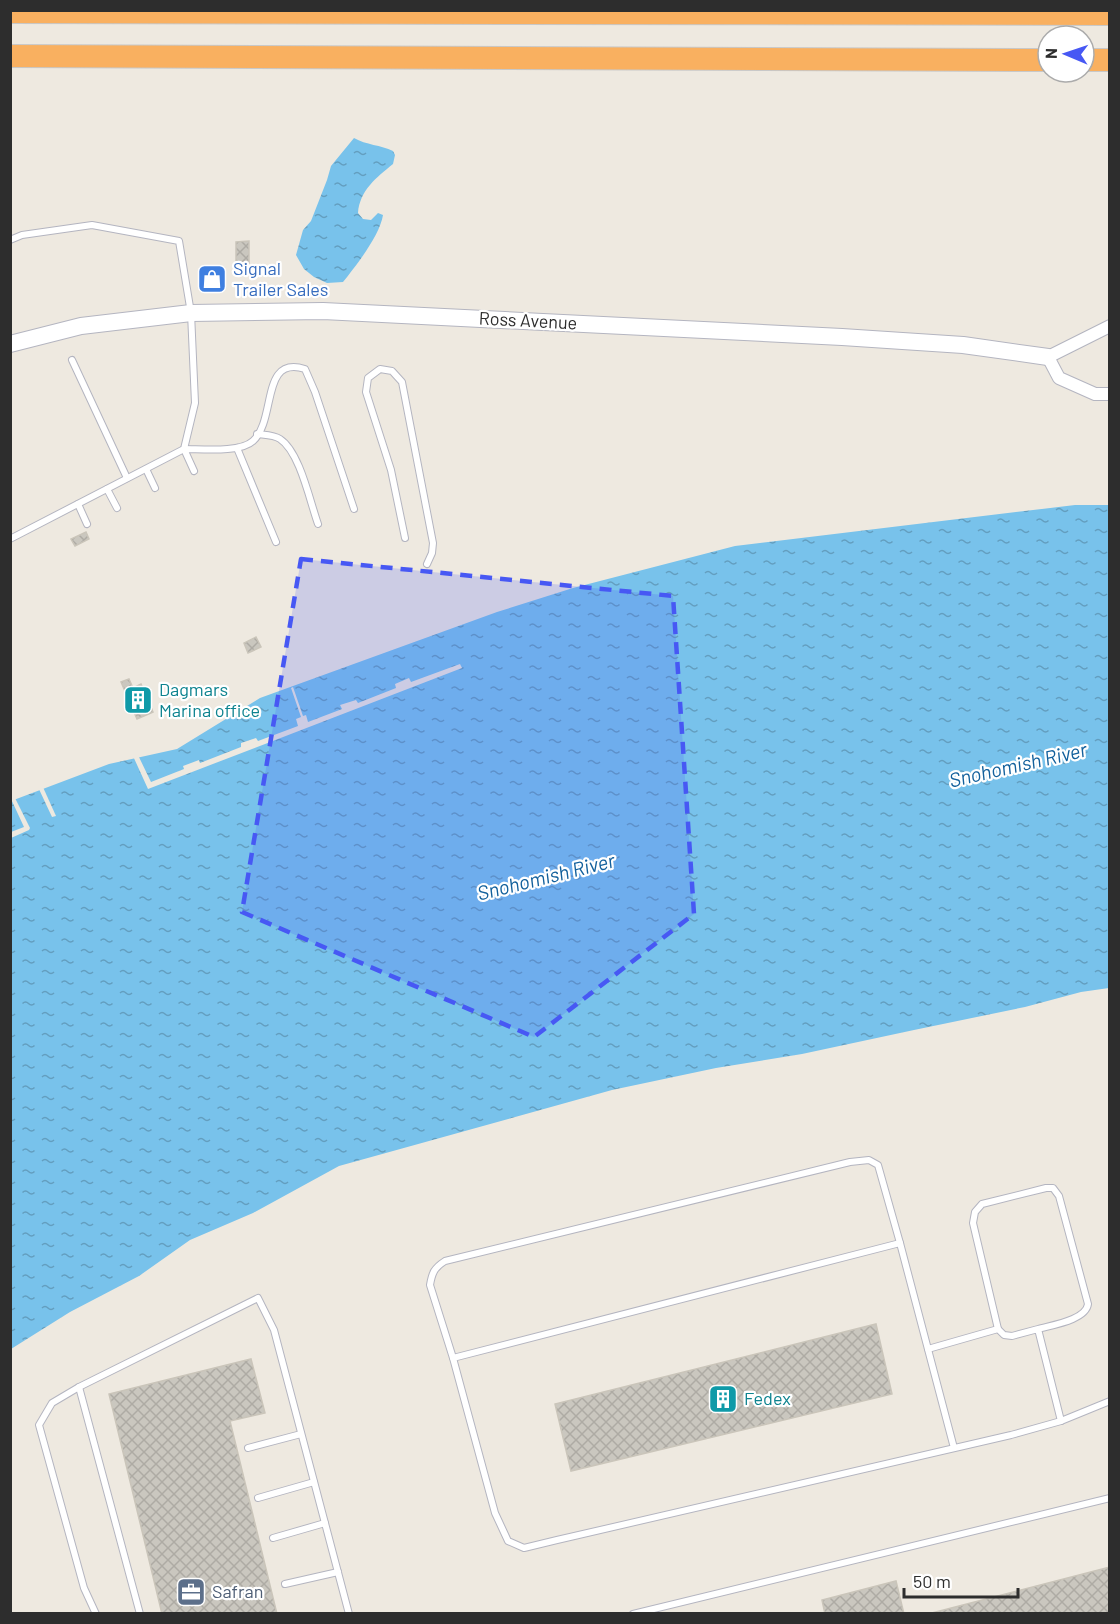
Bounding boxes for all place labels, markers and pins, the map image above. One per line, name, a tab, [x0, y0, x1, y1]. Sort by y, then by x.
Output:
place label: Signal Trailer Sales	[233, 257, 328, 300]
shop icon: Signal Trailer Sales	[196, 263, 228, 295]
place label: Dagmars Marina office	[159, 678, 260, 721]
building icon: Dagmars Marina office	[122, 684, 154, 716]
building icon: Fedex	[707, 1383, 739, 1415]
place label: Fedex	[744, 1387, 791, 1409]
office icon: Safran	[175, 1576, 207, 1608]
place label: Safran	[212, 1580, 263, 1602]

